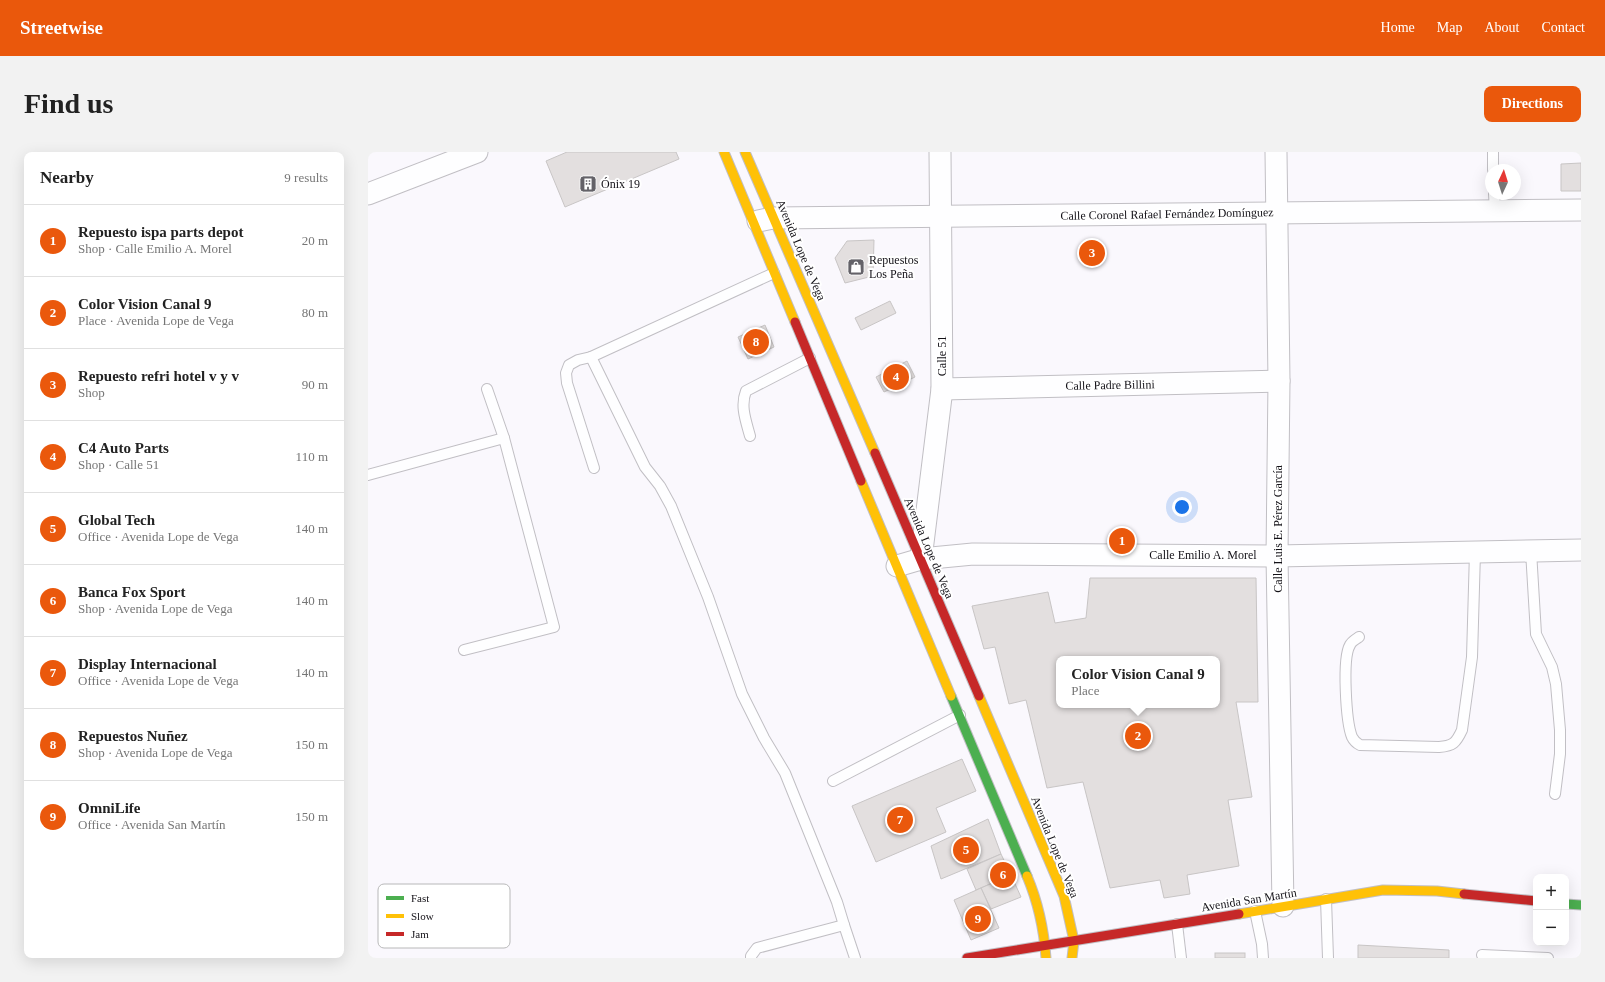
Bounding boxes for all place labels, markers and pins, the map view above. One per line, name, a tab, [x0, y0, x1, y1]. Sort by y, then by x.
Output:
building icon: Ónix 19	[578, 174, 598, 194]
place label: Ónix 19	[601, 177, 640, 191]
pin: 3	[1079, 238, 1105, 268]
place label: Repuestos Los Peña	[869, 253, 919, 281]
shop icon: Repuestos Los Peña	[846, 257, 866, 277]
pin: 8	[743, 327, 769, 357]
pin: 4	[883, 362, 909, 392]
pin: 1	[1109, 526, 1135, 556]
pin: 2	[1125, 721, 1151, 751]
pin: 7	[887, 805, 913, 835]
pin: 5	[953, 835, 979, 865]
pin: 6	[990, 860, 1016, 890]
pin: 9	[965, 904, 991, 934]

